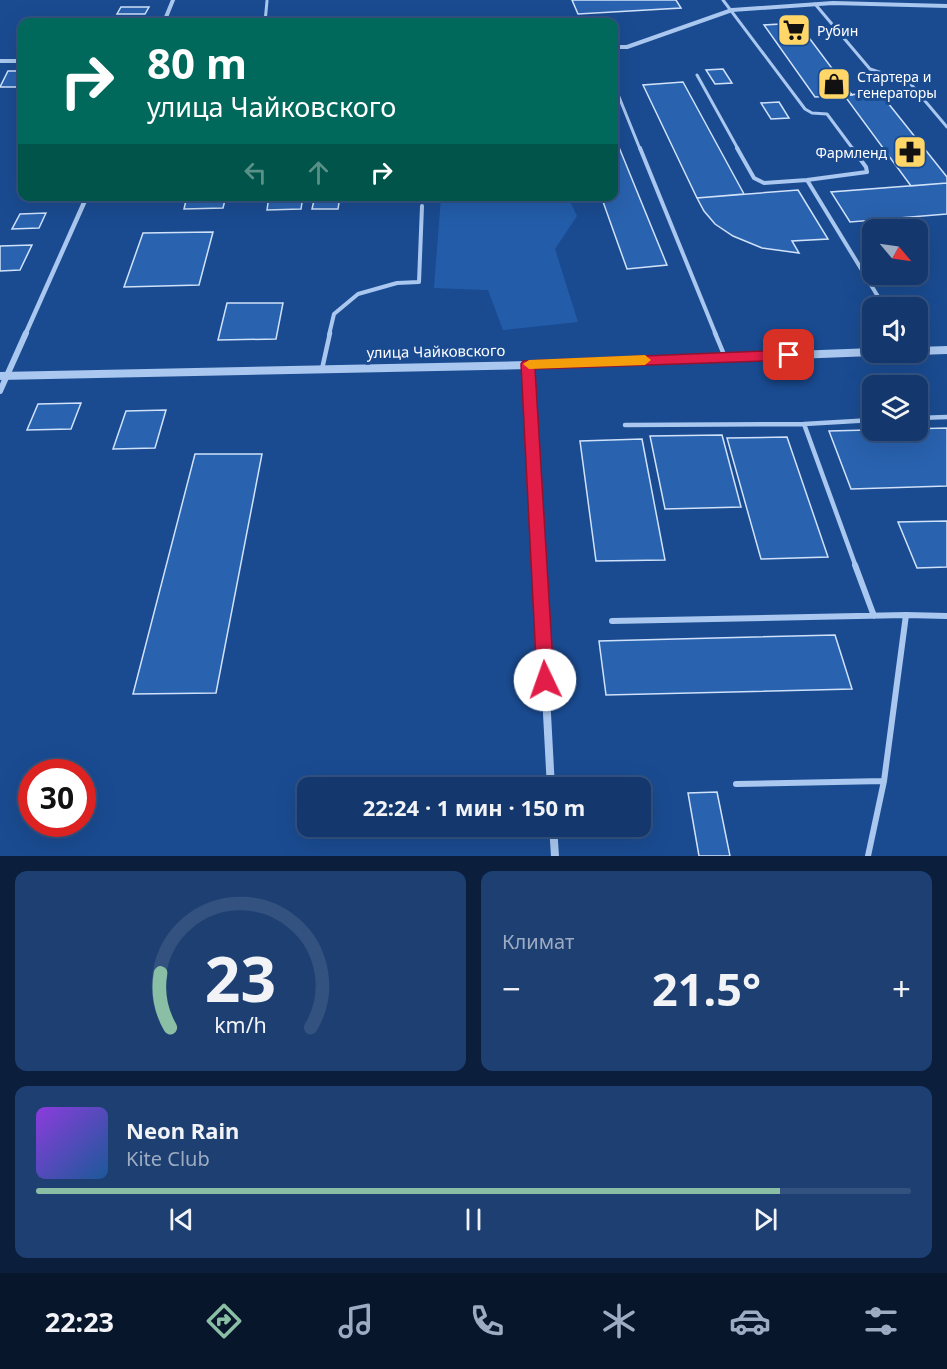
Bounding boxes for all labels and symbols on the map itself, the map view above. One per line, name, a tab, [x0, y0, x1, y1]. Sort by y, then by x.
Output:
supermarket icon: Рубин	[776, 12, 812, 48]
place label: Рубин	[817, 21, 858, 40]
shop icon: Стартера и генераторы	[816, 66, 852, 102]
place label: Стартера и генераторы	[857, 67, 937, 102]
pharmacy icon: Фармленд	[892, 134, 928, 170]
place label: Фармленд	[815, 143, 887, 162]
north arrow	[862, 219, 928, 285]
pin	[763, 329, 814, 380]
street label: улица Чайковского	[367, 340, 506, 362]
position arrow	[513, 648, 577, 712]
speed limit sign: 30	[18, 759, 96, 837]

